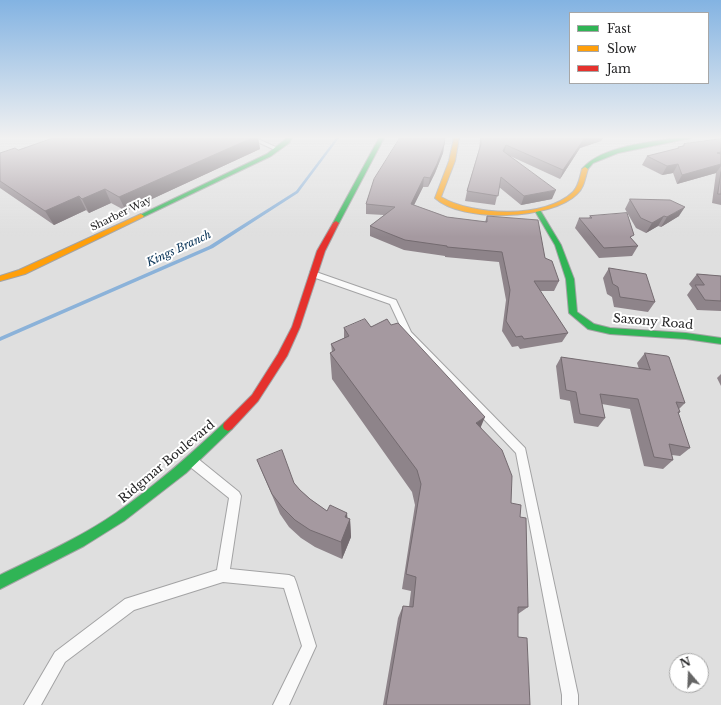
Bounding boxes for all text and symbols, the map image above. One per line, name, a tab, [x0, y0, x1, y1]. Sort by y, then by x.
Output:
legend	[569, 12, 709, 84]
text: Fast	[607, 21, 631, 36]
text: Slow	[607, 41, 636, 56]
text: Jam	[607, 61, 631, 76]
street label: Sharber Way	[89, 194, 153, 234]
water label: Kings Branch	[145, 228, 213, 270]
street label: Saxony Road	[612, 311, 694, 333]
street label: Ridgmar Boulevard	[116, 418, 218, 506]
north arrow	[669, 653, 709, 693]
text: N	[678, 654, 693, 671]

